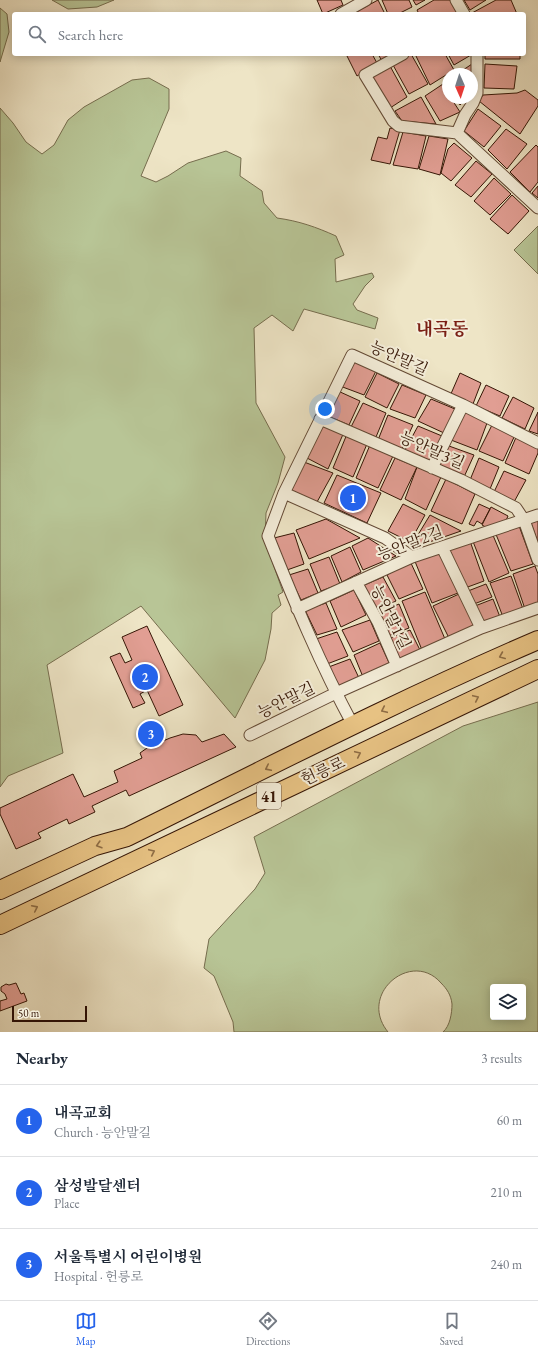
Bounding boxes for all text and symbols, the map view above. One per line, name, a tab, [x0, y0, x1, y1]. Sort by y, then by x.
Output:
search box	[12, 12, 526, 56]
icon: search	[26, 23, 48, 45]
text: Search here	[58, 25, 123, 44]
north arrow	[442, 68, 478, 104]
district label: 내곡동	[416, 317, 469, 340]
street label: 능안말길	[366, 336, 432, 380]
your location	[315, 399, 335, 419]
street label: 능안말3길	[396, 426, 468, 474]
pin: 1	[340, 483, 366, 513]
street label: 능안말2길	[374, 521, 446, 565]
street label: 능안말1길	[366, 581, 416, 653]
one-way arrow	[499, 651, 506, 659]
pin: 2	[132, 662, 158, 692]
street label: 능안말길	[254, 677, 318, 723]
one-way arrow	[471, 695, 479, 703]
one-way arrow	[381, 705, 389, 713]
pin: 3	[138, 719, 164, 749]
street label: 헌릉로	[298, 751, 349, 790]
one-way arrow	[354, 751, 362, 759]
one-way arrow	[264, 763, 272, 771]
road number: 41	[257, 783, 281, 809]
one-way arrow	[96, 840, 103, 849]
one-way arrow	[148, 849, 156, 857]
one-way arrow	[31, 905, 38, 913]
map controls	[490, 984, 526, 1020]
button: layers	[490, 984, 526, 1020]
scale bar	[12, 1004, 87, 1023]
text: 50 m	[18, 1006, 39, 1020]
text: Nearby	[16, 1047, 68, 1069]
text: 3 results	[481, 1050, 522, 1067]
text: 내곡교회	[54, 1103, 112, 1122]
text: 1	[26, 1112, 32, 1129]
text: 60 m	[497, 1112, 522, 1129]
text: Church · 능안말길	[54, 1124, 151, 1141]
text: 삼성발달센터	[54, 1176, 141, 1195]
text: 2	[26, 1184, 32, 1201]
text: 210 m	[491, 1184, 522, 1201]
text: Place	[54, 1195, 80, 1212]
text: 서울특별시 어린이병원	[54, 1247, 202, 1266]
text: 3	[26, 1256, 32, 1273]
text: 240 m	[491, 1256, 522, 1273]
text: Hospital · 헌릉로	[54, 1268, 143, 1285]
tab: Map	[75, 1310, 97, 1348]
tab: Directions	[246, 1310, 290, 1348]
tab: Saved	[440, 1310, 463, 1348]

